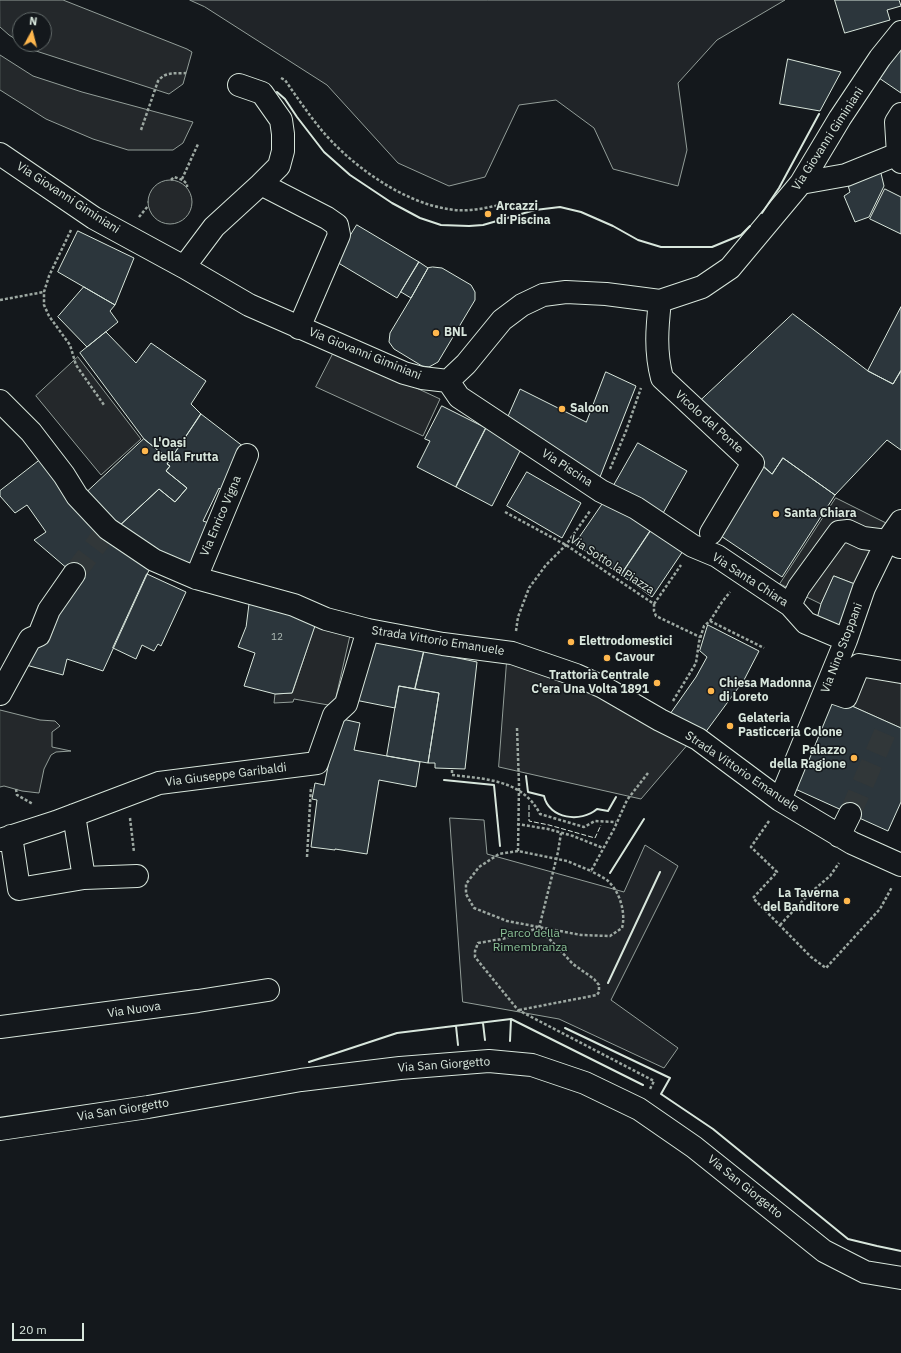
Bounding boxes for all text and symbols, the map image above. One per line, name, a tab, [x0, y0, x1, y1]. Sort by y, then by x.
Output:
north arrow	[12, 12, 52, 52]
text: N	[29, 14, 38, 29]
street label: Via Giovanni Giminiani	[789, 85, 867, 193]
street label: Via Giovanni Giminiani	[14, 159, 122, 237]
place label: Arcazzi di Piscina	[496, 200, 551, 228]
marker: Arcazzi di Piscina	[483, 209, 493, 219]
street label: Via Giovanni Giminiani	[307, 325, 423, 383]
place label: BNL	[444, 326, 467, 340]
marker: BNL	[431, 328, 441, 338]
street label: Vicolo del Ponte	[672, 388, 746, 456]
place label: Saloon	[570, 402, 609, 416]
marker: Saloon	[557, 404, 567, 414]
place label: L'Oasi della Frutta	[153, 437, 218, 465]
marker: L'Oasi della Frutta	[140, 446, 150, 456]
street label: Via Piscina	[539, 446, 595, 490]
street label: Via Enrico Vigna	[198, 474, 244, 558]
place label: Santa Chiara	[784, 507, 856, 521]
marker: Santa Chiara	[771, 509, 781, 519]
street label: Via Sotto la Piazza	[567, 532, 657, 598]
street label: Via Santa Chiara	[709, 550, 791, 610]
street label: Via Nino Stoppani	[818, 601, 866, 695]
street label: Strada Vittorio Emanuele	[371, 623, 505, 659]
house number: 12	[271, 631, 283, 643]
place label: Elettrodomestici	[579, 635, 673, 649]
marker: Elettrodomestici	[566, 637, 576, 647]
place label: Cavour	[615, 651, 655, 665]
marker: Cavour	[602, 653, 612, 663]
place label: Trattoria Centrale C'era Una Volta 1891	[531, 669, 649, 697]
place label: Chiesa Madonna di Loreto	[719, 677, 812, 705]
marker: Trattoria Centrale C'era Una Volta 1891	[652, 678, 662, 688]
marker: Chiesa Madonna di Loreto	[706, 686, 716, 696]
place label: Gelateria Pasticceria Colone	[738, 712, 842, 740]
marker: Gelateria Pasticceria Colone	[725, 721, 735, 731]
street label: Strada Vittorio Emanuele	[682, 728, 802, 816]
place label: Palazzo della Ragione	[770, 744, 846, 772]
marker: Palazzo della Ragione	[849, 753, 859, 763]
street label: Via Giuseppe Garibaldi	[164, 760, 288, 790]
place label: La Taverna del Banditore	[763, 887, 839, 915]
marker: La Taverna del Banditore	[842, 896, 852, 906]
park label: Parco della Rimembranza	[493, 927, 567, 955]
street label: Via Nuova	[106, 999, 162, 1021]
street label: Via San Giorgetto	[397, 1055, 491, 1075]
street label: Via San Giorgetto	[76, 1096, 170, 1124]
street label: Via San Giorgetto	[704, 1152, 786, 1222]
scale bar	[14, 1315, 86, 1341]
text: 20 m	[19, 1322, 47, 1337]

